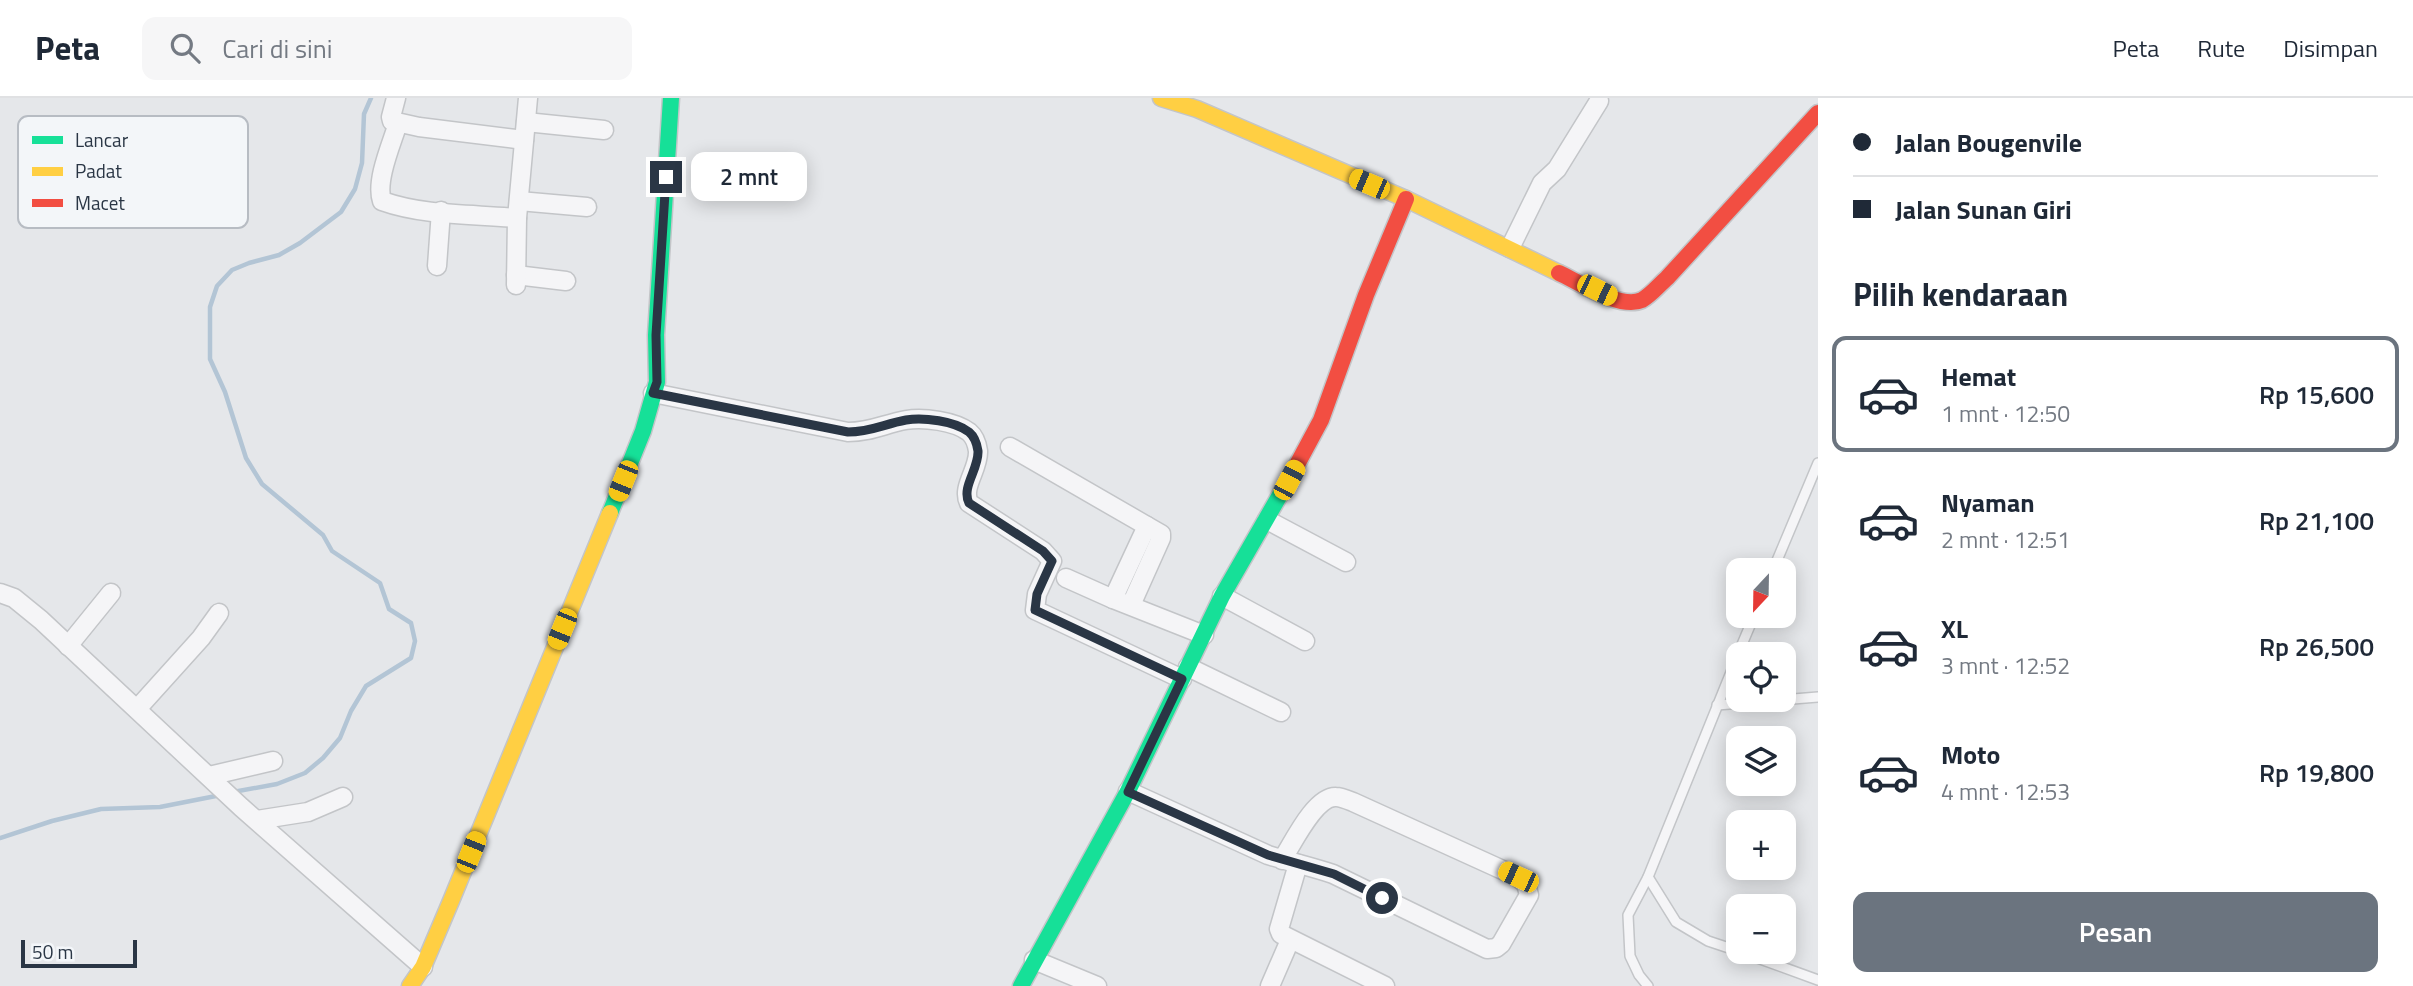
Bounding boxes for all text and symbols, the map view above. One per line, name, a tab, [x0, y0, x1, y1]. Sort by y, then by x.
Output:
search box	[142, 17, 632, 80]
text: Peta	[35, 23, 100, 73]
icon: search	[166, 29, 204, 67]
text: Cari di sini	[222, 29, 332, 68]
text: Peta	[2113, 30, 2159, 66]
text: Rute	[2197, 30, 2245, 66]
text: Disimpan	[2283, 30, 2378, 66]
legend	[18, 116, 248, 228]
text: Jalan Bougenvile	[1895, 123, 2082, 162]
text: Lancar	[75, 125, 129, 154]
callout: 2 mnt	[690, 153, 806, 202]
text: Padat	[75, 156, 122, 185]
text: 2 mnt	[720, 159, 778, 194]
route end	[650, 161, 682, 193]
car	[1346, 166, 1393, 202]
text: Macet	[75, 188, 125, 217]
text: Jalan Sunan Giri	[1895, 190, 2072, 229]
text: Pilih kendaraan	[1853, 270, 2068, 318]
car	[1574, 271, 1621, 309]
text: Hemat	[1941, 357, 2016, 396]
icon: car	[1857, 363, 1920, 426]
text: Rp 15,600	[2259, 375, 2374, 414]
text: 1 mnt · 12:50	[1941, 396, 2070, 431]
car	[1270, 457, 1309, 503]
car	[606, 458, 641, 504]
text: Nyaman	[1941, 483, 2035, 522]
icon: car	[1857, 489, 1920, 552]
text: Rp 21,100	[2259, 501, 2374, 540]
text: 2 mnt · 12:51	[1941, 522, 2070, 557]
north arrow	[1726, 558, 1796, 628]
map controls	[1726, 558, 1796, 964]
car	[545, 606, 580, 652]
text: XL	[1941, 609, 1968, 648]
icon: car	[1857, 615, 1920, 678]
text: Rp 26,500	[2259, 627, 2374, 666]
button: locate	[1726, 642, 1796, 712]
text: 3 mnt · 12:52	[1941, 648, 2070, 683]
button: layers	[1726, 726, 1796, 796]
text: Moto	[1941, 735, 2000, 774]
icon: car	[1857, 741, 1920, 804]
text: Rp 19,800	[2259, 753, 2374, 792]
text: 4 mnt · 12:53	[1941, 774, 2070, 809]
button: +	[1726, 810, 1796, 880]
car	[454, 829, 489, 875]
car	[1495, 859, 1542, 895]
route start	[1366, 882, 1398, 914]
button: Pesan	[1853, 892, 2378, 972]
button: −	[1726, 894, 1796, 964]
scale bar	[21, 937, 136, 969]
text: 50 m	[32, 937, 73, 966]

